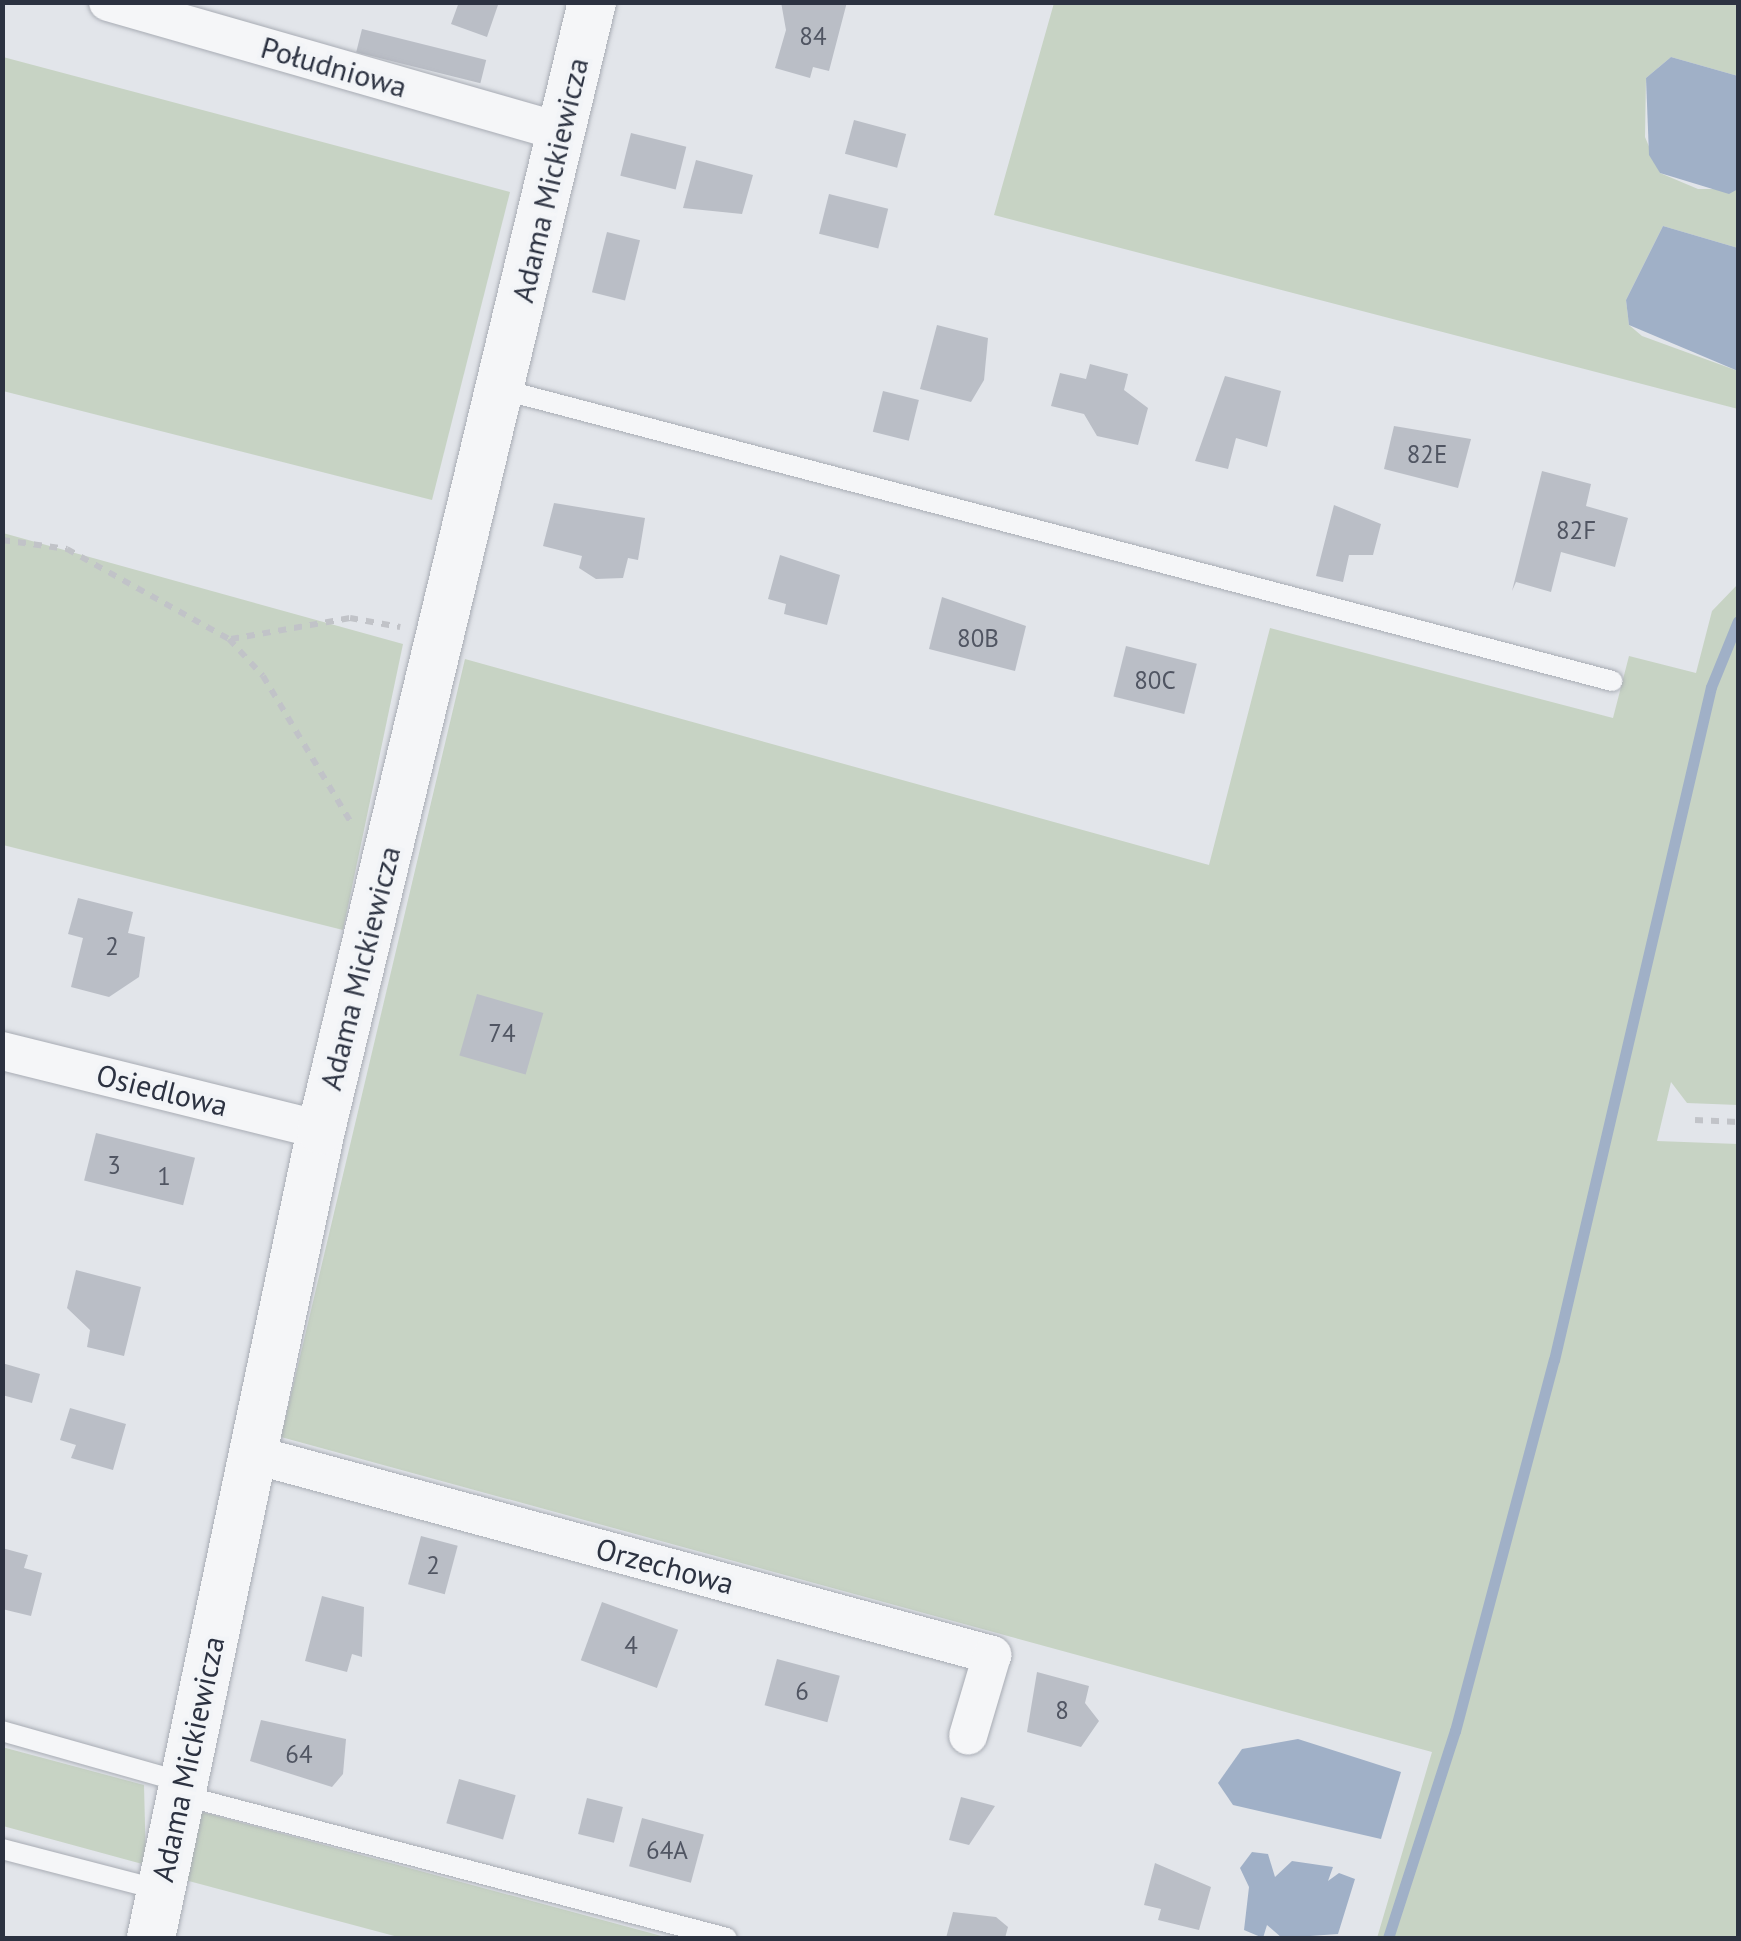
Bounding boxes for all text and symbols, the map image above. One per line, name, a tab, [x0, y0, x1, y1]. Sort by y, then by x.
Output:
house number: 84	[799, 21, 827, 51]
street label: Południowa	[257, 29, 411, 105]
street label: Adama Mickiewicza	[504, 54, 596, 306]
house number: 82E	[1407, 439, 1447, 469]
house number: 82F	[1556, 515, 1596, 545]
house number: 80B	[957, 623, 999, 653]
house number: 80C	[1134, 665, 1176, 695]
street label: Adama Mickiewicza	[312, 842, 408, 1094]
house number: 2	[105, 931, 119, 961]
house number: 74	[488, 1018, 516, 1048]
street label: Osiedlowa	[93, 1056, 231, 1124]
house number: 3	[107, 1150, 121, 1180]
house number: 1	[157, 1161, 171, 1191]
street label: Orzechowa	[592, 1530, 738, 1602]
house number: 2	[426, 1550, 440, 1580]
house number: 4	[624, 1630, 638, 1660]
street label: Adama Mickiewicza	[144, 1633, 232, 1885]
house number: 6	[795, 1676, 809, 1706]
house number: 8	[1055, 1695, 1069, 1725]
house number: 64	[285, 1739, 313, 1769]
house number: 64A	[646, 1835, 688, 1865]

